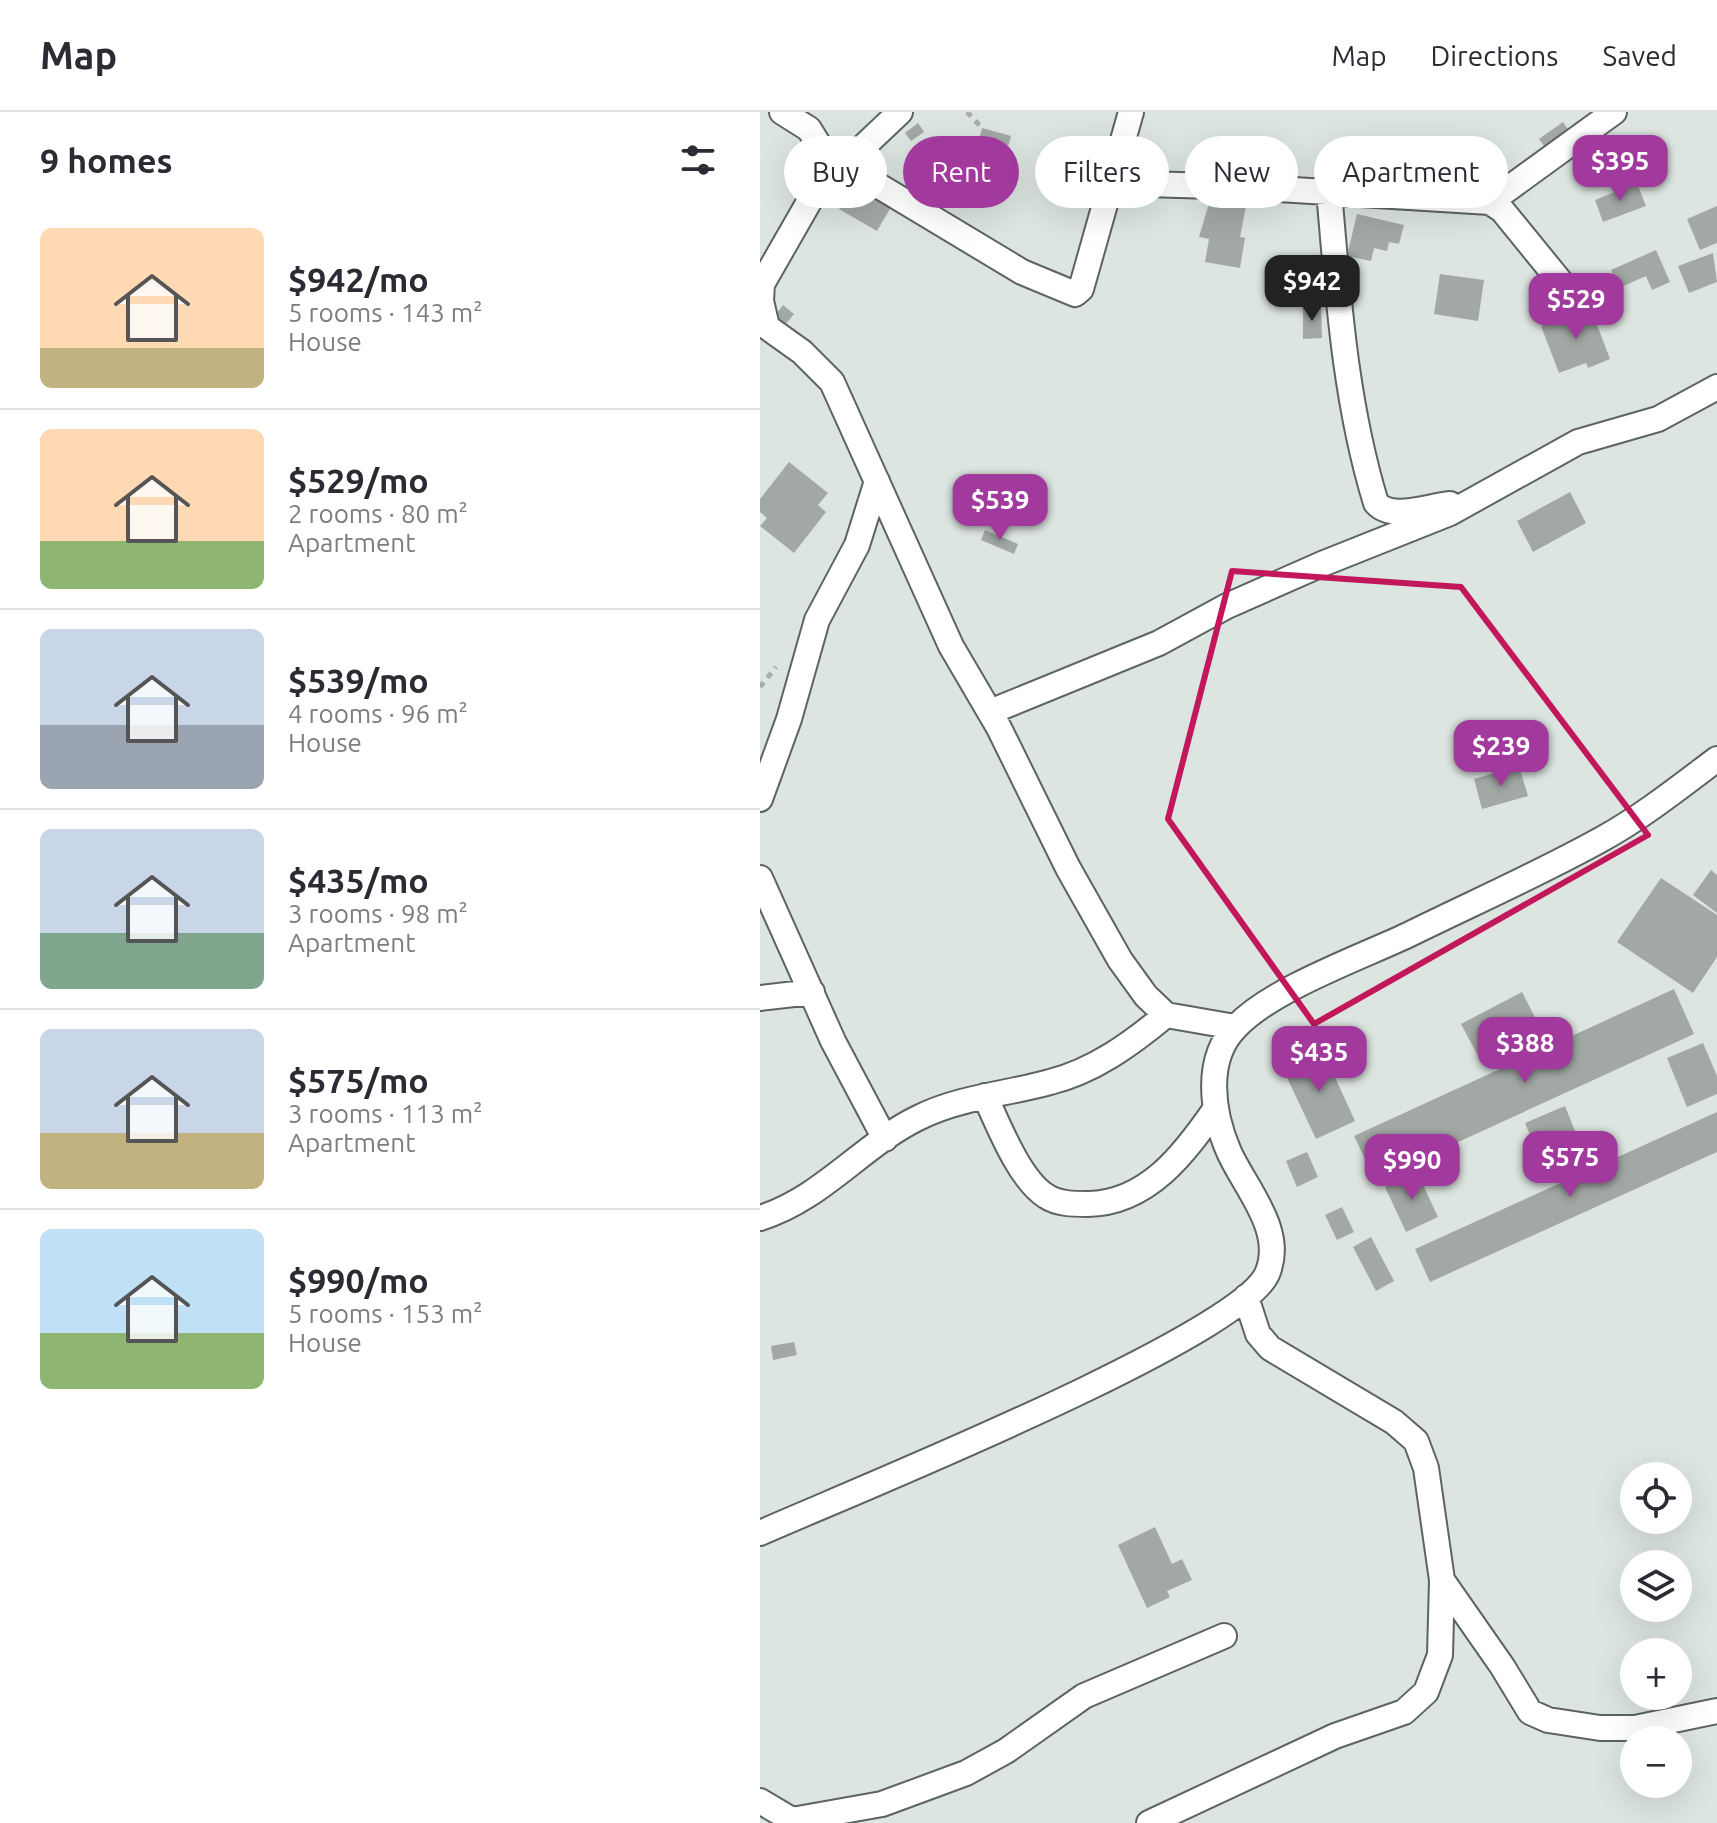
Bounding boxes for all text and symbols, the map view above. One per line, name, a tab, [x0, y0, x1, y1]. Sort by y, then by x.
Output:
text: Map	[40, 34, 117, 76]
text: Map	[1331, 40, 1387, 71]
text: Directions	[1431, 40, 1558, 71]
text: Saved	[1602, 40, 1677, 71]
pin: $395	[1573, 135, 1667, 203]
chip: Buy	[784, 136, 887, 208]
chip: Rent	[903, 136, 1019, 208]
chip: Filters	[1035, 136, 1169, 208]
chip: New	[1185, 136, 1298, 208]
chip: Apartment	[1314, 136, 1508, 208]
icon: filters	[676, 138, 720, 182]
text: 9 homes	[40, 141, 173, 179]
text: $395	[1591, 146, 1649, 175]
pin: $942	[1265, 255, 1359, 323]
icon: home	[104, 260, 200, 356]
text: $942/mo	[288, 260, 429, 298]
text: $942	[1283, 266, 1341, 295]
pin: $529	[1529, 273, 1623, 341]
text: $529	[1547, 284, 1605, 313]
text: 5 rooms · 143 m²	[288, 298, 483, 327]
text: House	[288, 327, 362, 356]
icon: home	[104, 461, 200, 557]
text: $529/mo	[288, 461, 429, 499]
pin: $539	[953, 474, 1047, 542]
text: $539	[971, 485, 1029, 514]
text: 2 rooms · 80 m²	[288, 499, 468, 528]
text: Apartment	[288, 528, 415, 557]
icon: home	[104, 661, 200, 757]
text: $539/mo	[288, 661, 429, 699]
text: 4 rooms · 96 m²	[288, 699, 468, 728]
pin: $239	[1454, 720, 1548, 788]
text: House	[288, 728, 362, 757]
text: $239	[1472, 731, 1530, 760]
icon: home	[104, 861, 200, 957]
text: $435/mo	[288, 861, 429, 899]
text: 3 rooms · 98 m²	[288, 899, 468, 928]
text: Apartment	[288, 928, 415, 957]
pin: $388	[1478, 1017, 1572, 1085]
pin: $435	[1272, 1026, 1366, 1094]
text: $388	[1496, 1028, 1554, 1057]
text: $435	[1290, 1037, 1348, 1066]
icon: home	[104, 1061, 200, 1157]
text: $575/mo	[288, 1061, 429, 1099]
text: 3 rooms · 113 m²	[288, 1099, 483, 1128]
text: Apartment	[288, 1128, 415, 1157]
pin: $575	[1523, 1131, 1617, 1199]
pin: $990	[1365, 1134, 1459, 1202]
text: $575	[1541, 1142, 1599, 1171]
text: $990	[1383, 1145, 1441, 1174]
icon: home	[104, 1261, 200, 1357]
text: $990/mo	[288, 1261, 429, 1299]
text: 5 rooms · 153 m²	[288, 1299, 483, 1328]
text: House	[288, 1328, 362, 1357]
map controls	[1620, 1462, 1692, 1798]
button: locate	[1620, 1462, 1692, 1534]
button: layers	[1620, 1550, 1692, 1622]
button: +	[1620, 1638, 1692, 1710]
button: −	[1620, 1726, 1692, 1798]

